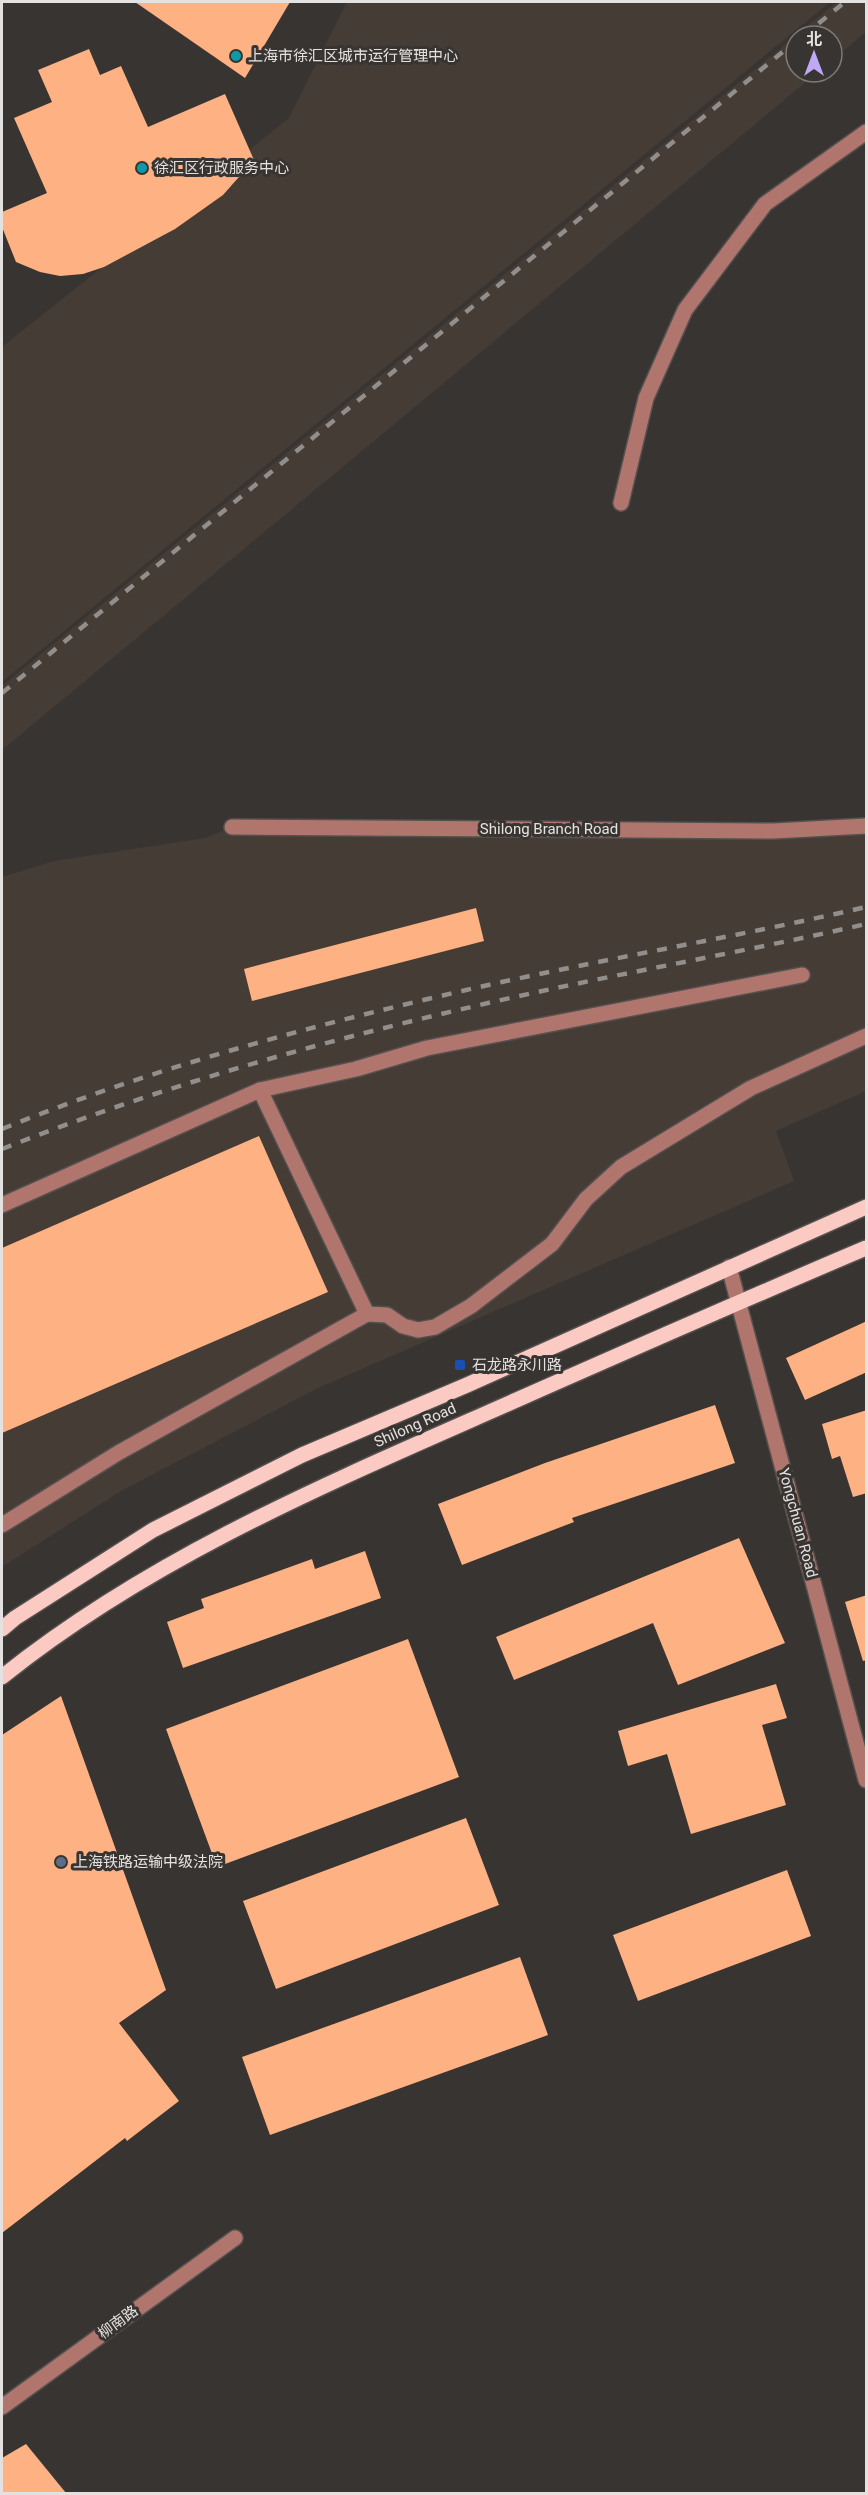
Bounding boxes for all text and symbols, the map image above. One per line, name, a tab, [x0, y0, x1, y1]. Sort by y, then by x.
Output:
north arrow	[784, 24, 844, 84]
text: 北	[806, 30, 822, 49]
place label: 上海市徐汇区城市运行管理中心	[248, 47, 458, 65]
marker: 上海市徐汇区城市运行管理中心	[229, 49, 243, 63]
place label: 徐汇区行政服务中心	[154, 159, 289, 177]
marker: 徐汇区行政服务中心	[135, 161, 149, 175]
street label: Shilong Branch Road	[480, 820, 618, 838]
place label: 石龙路永川路	[472, 1356, 562, 1374]
marker: 石龙路永川路	[453, 1358, 467, 1372]
street label: Shilong Road	[371, 1399, 459, 1451]
street label: Yongchuan Road	[775, 1466, 821, 1580]
place label: 上海铁路运输中级法院	[73, 1853, 223, 1871]
marker: 上海铁路运输中级法院	[54, 1855, 68, 1869]
street label: 柳南路	[95, 2301, 141, 2343]

